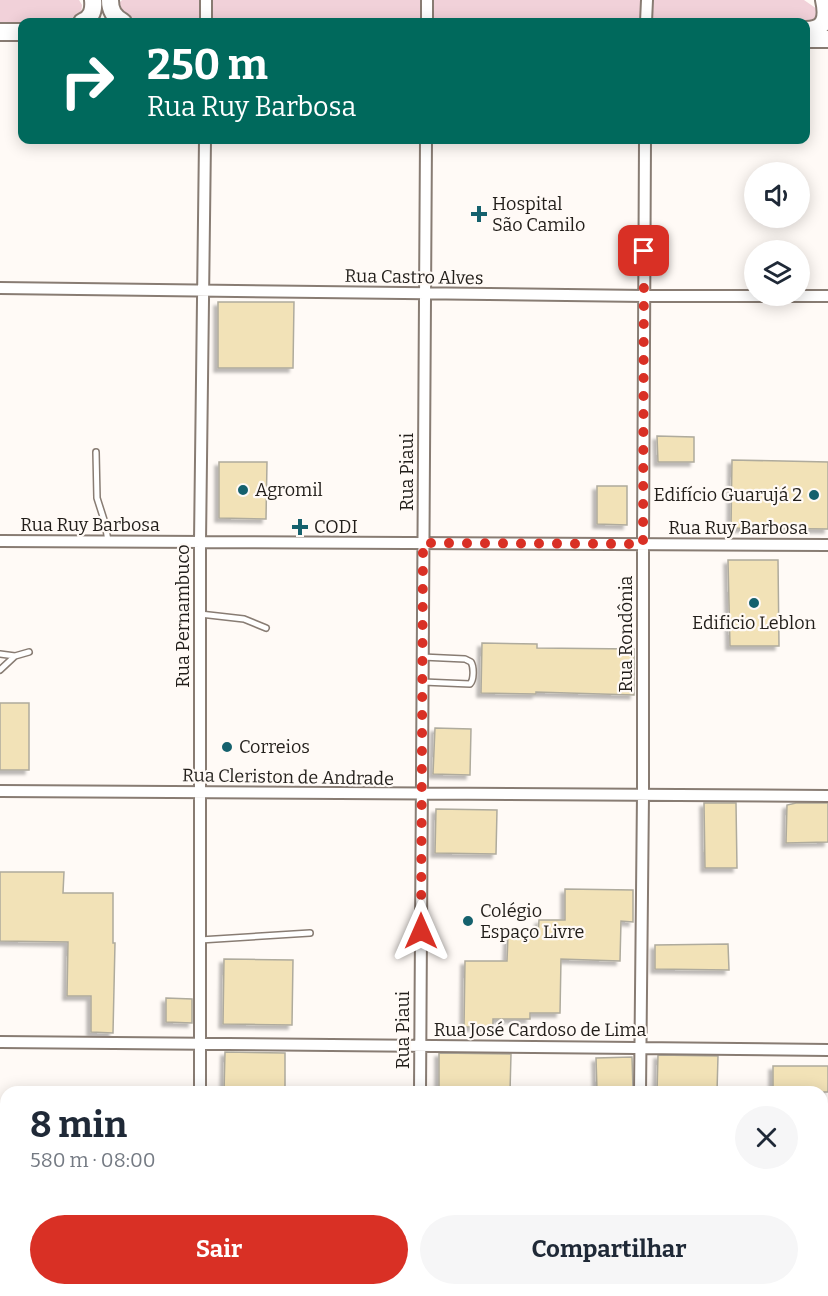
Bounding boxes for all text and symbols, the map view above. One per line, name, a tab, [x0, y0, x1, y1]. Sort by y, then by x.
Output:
text: 250 m	[147, 40, 268, 90]
icon: right	[48, 42, 126, 120]
text: Rua Ruy Barbosa	[147, 91, 356, 123]
map controls	[744, 162, 810, 306]
button: sound	[744, 162, 810, 228]
place label: Hospital São Camilo	[492, 193, 585, 236]
marker: Hospital São Camilo	[470, 205, 488, 223]
pin	[618, 225, 669, 276]
icon: arrive	[627, 234, 660, 267]
button: layers	[744, 240, 810, 306]
street label: Rua Castro Alves	[344, 265, 484, 289]
street label: Rua Piaui	[396, 433, 418, 511]
place label: Agromil	[255, 479, 323, 501]
marker: Agromil	[236, 483, 250, 497]
place label: Edifício Guarujá 2	[654, 484, 802, 506]
marker: Edifício Guarujá 2	[807, 488, 821, 502]
street label: Rua Ruy Barbosa	[20, 514, 160, 536]
place label: CODI	[314, 516, 358, 538]
street label: Rua Ruy Barbosa	[668, 517, 808, 539]
marker: CODI	[291, 518, 309, 536]
street label: Rua Pernambuco	[172, 544, 194, 688]
street label: Rua Rondônia	[615, 575, 637, 692]
marker: Edificio Leblon	[747, 596, 761, 610]
place label: Edificio Leblon	[692, 612, 817, 634]
place label: Correios	[239, 736, 310, 758]
marker: Correios	[220, 740, 234, 754]
street label: Rua Cleriston de Andrade	[182, 764, 394, 790]
position arrow	[389, 899, 453, 963]
place label: Colégio Espaço Livre	[480, 900, 584, 943]
marker: Colégio Espaço Livre	[461, 914, 475, 928]
street label: Rua Piaui	[392, 991, 414, 1069]
street label: Rua José Cardoso de Lima	[434, 1019, 646, 1041]
text: 8 min	[30, 1103, 127, 1147]
button: close	[735, 1106, 798, 1169]
text: 580 m · 08:00	[30, 1148, 156, 1172]
button: Sair	[30, 1215, 408, 1284]
button: Compartilhar	[420, 1215, 798, 1284]

